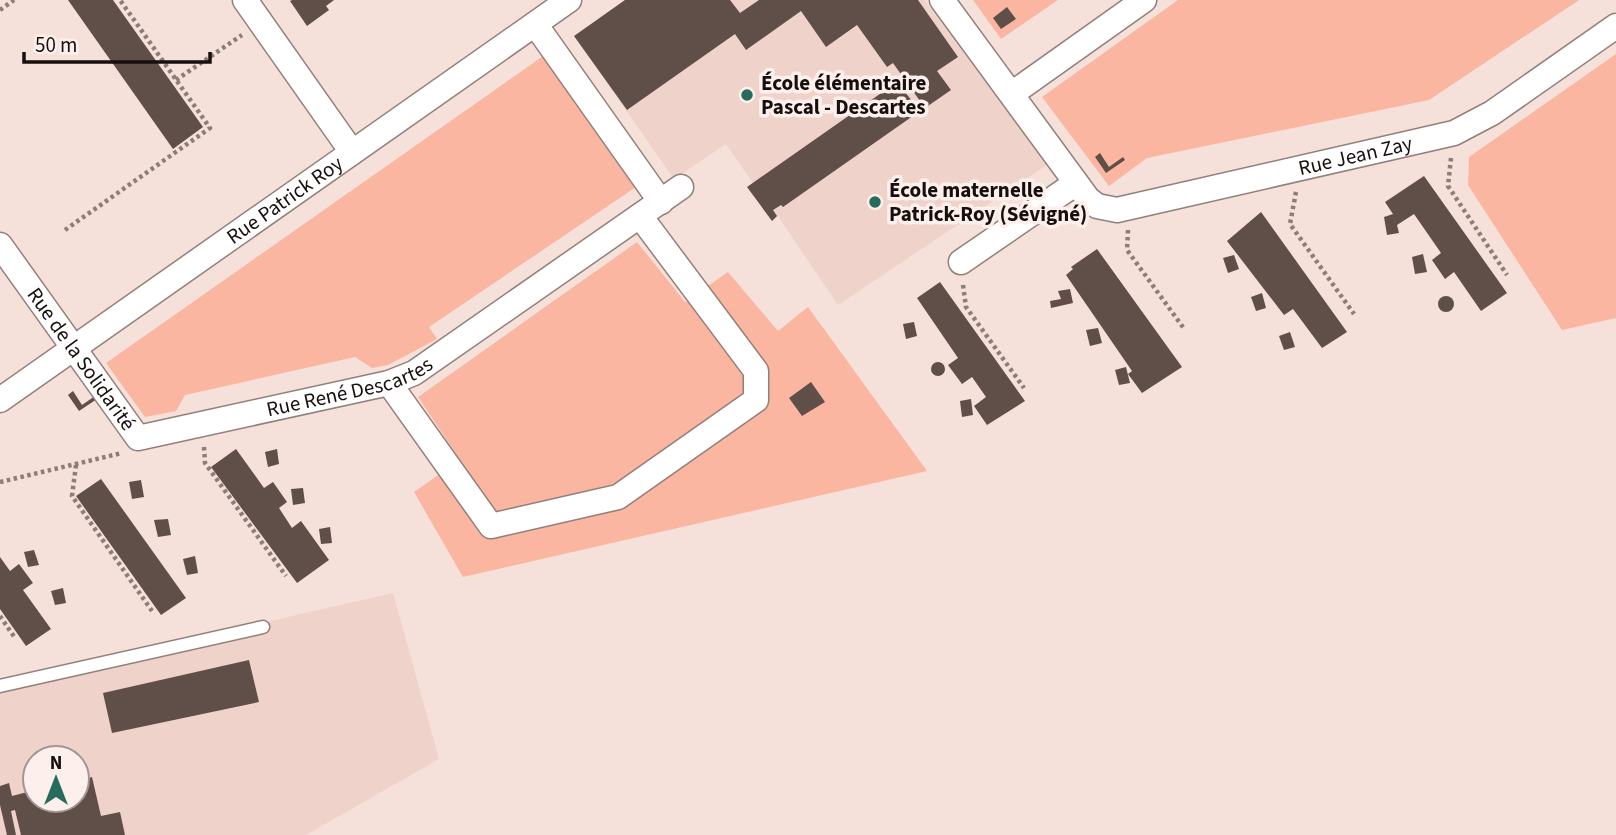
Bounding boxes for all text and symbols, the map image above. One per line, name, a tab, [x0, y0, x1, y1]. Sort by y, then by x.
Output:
scale bar	[24, 21, 210, 65]
text: 50 m	[35, 30, 77, 60]
place label: École élémentaire Pascal - Descartes	[761, 68, 927, 122]
marker: École élémentaire Pascal - Descartes	[739, 87, 755, 103]
street label: Rue Jean Zay	[1295, 128, 1415, 183]
street label: Rue Patrick Roy	[220, 148, 349, 251]
place label: École maternelle Patrick-Roy (Sévigné)	[889, 175, 1087, 229]
marker: École maternelle Patrick-Roy (Sévigné)	[867, 194, 883, 210]
street label: Rue de la Solidarité	[20, 281, 143, 437]
street label: Rue René Descartes	[264, 349, 439, 424]
north arrow	[21, 744, 91, 814]
text: N	[50, 750, 62, 777]

